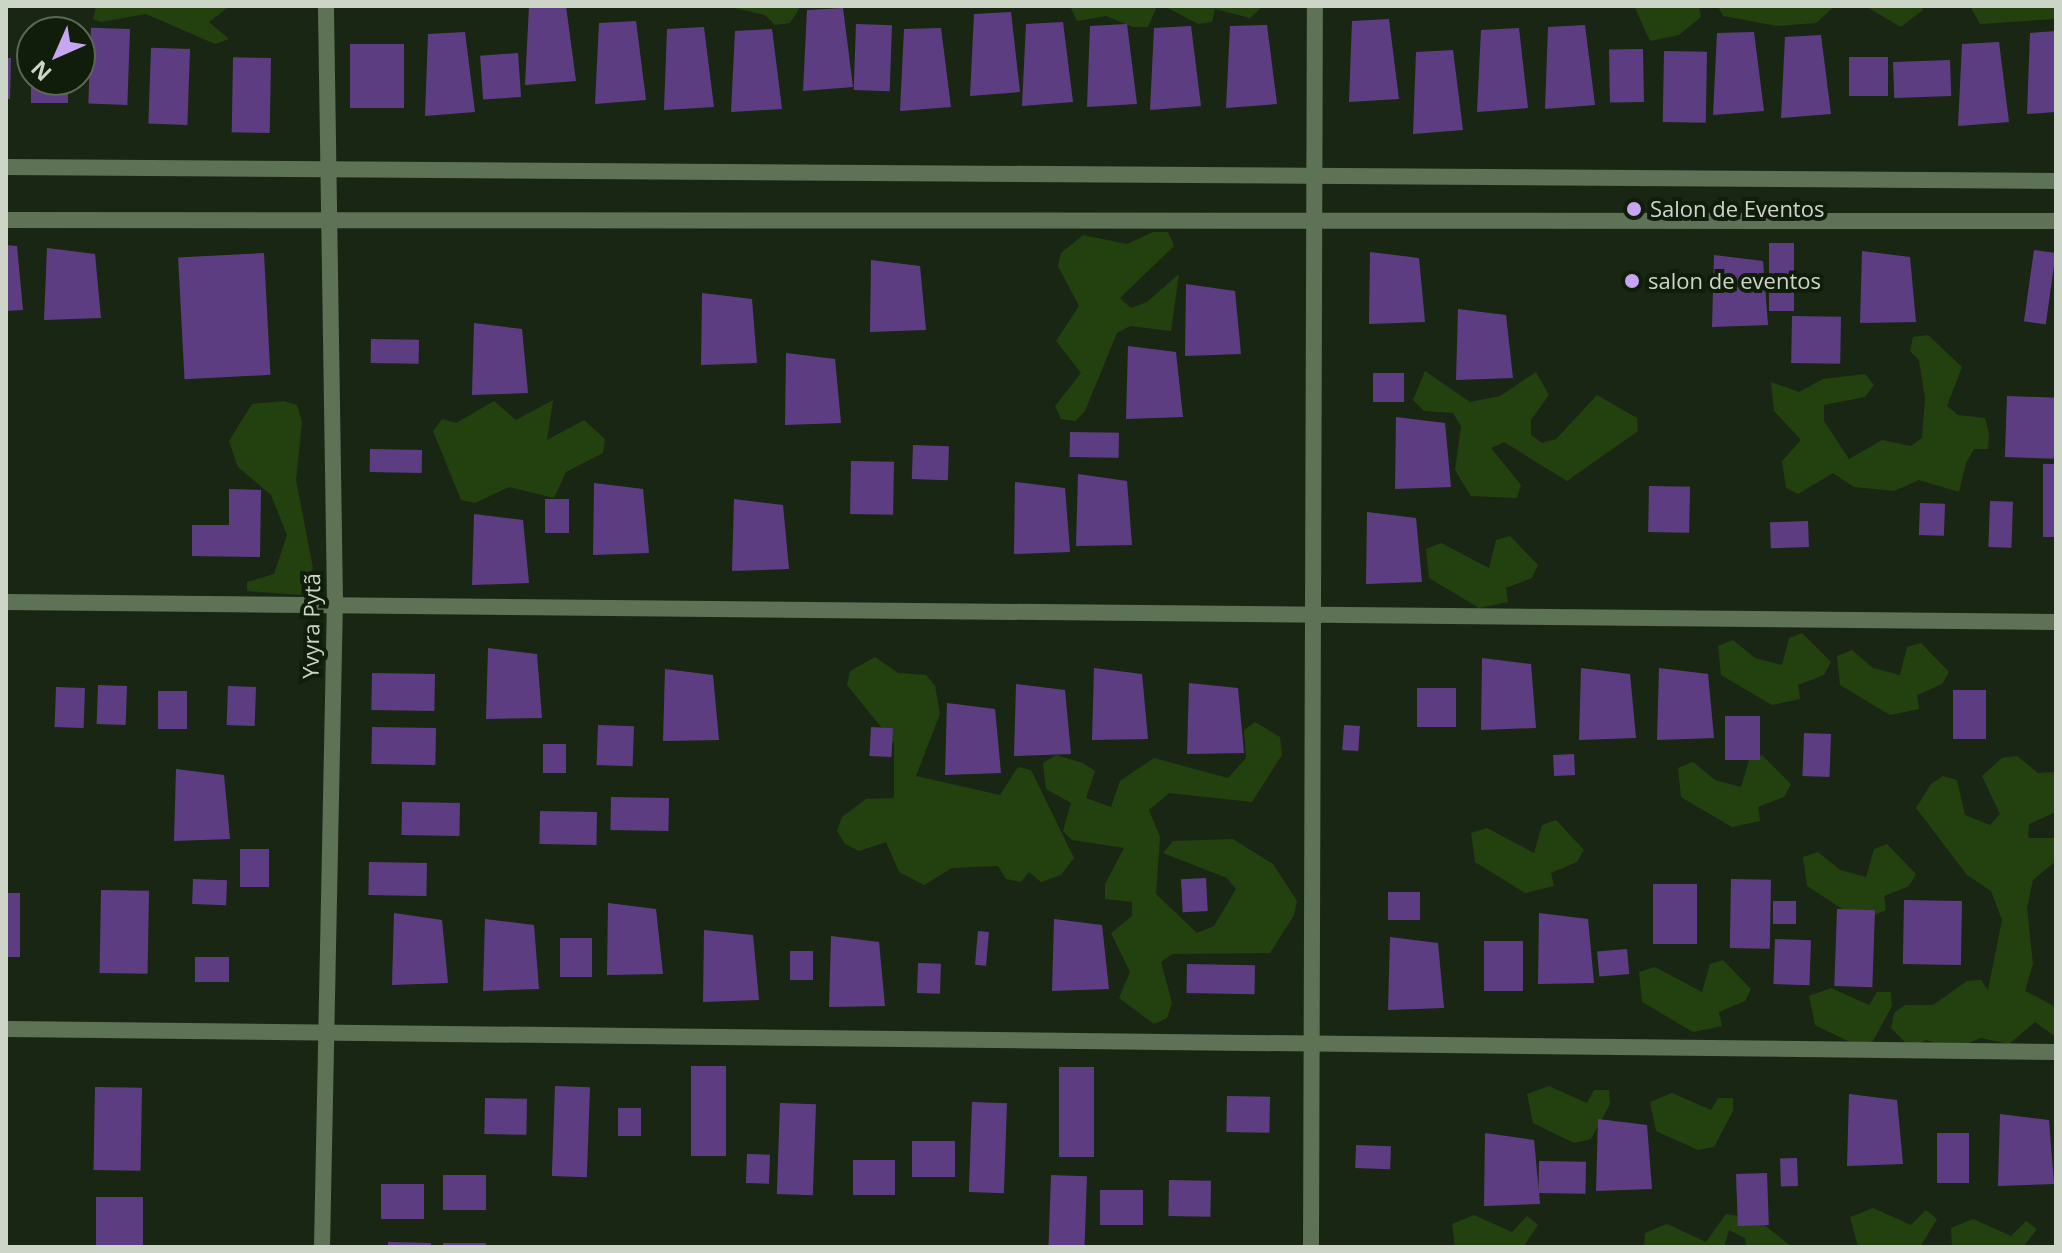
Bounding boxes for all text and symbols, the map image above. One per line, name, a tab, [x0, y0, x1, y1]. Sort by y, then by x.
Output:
north arrow	[16, 16, 96, 96]
text: N	[24, 55, 57, 88]
place label: Salon de Eventos	[1650, 196, 1824, 222]
marker: Salon de Eventos	[1625, 200, 1643, 218]
place label: salon de eventos	[1648, 268, 1821, 294]
marker: salon de eventos	[1623, 272, 1641, 290]
street label: Yvyra Pytã	[297, 573, 325, 679]

